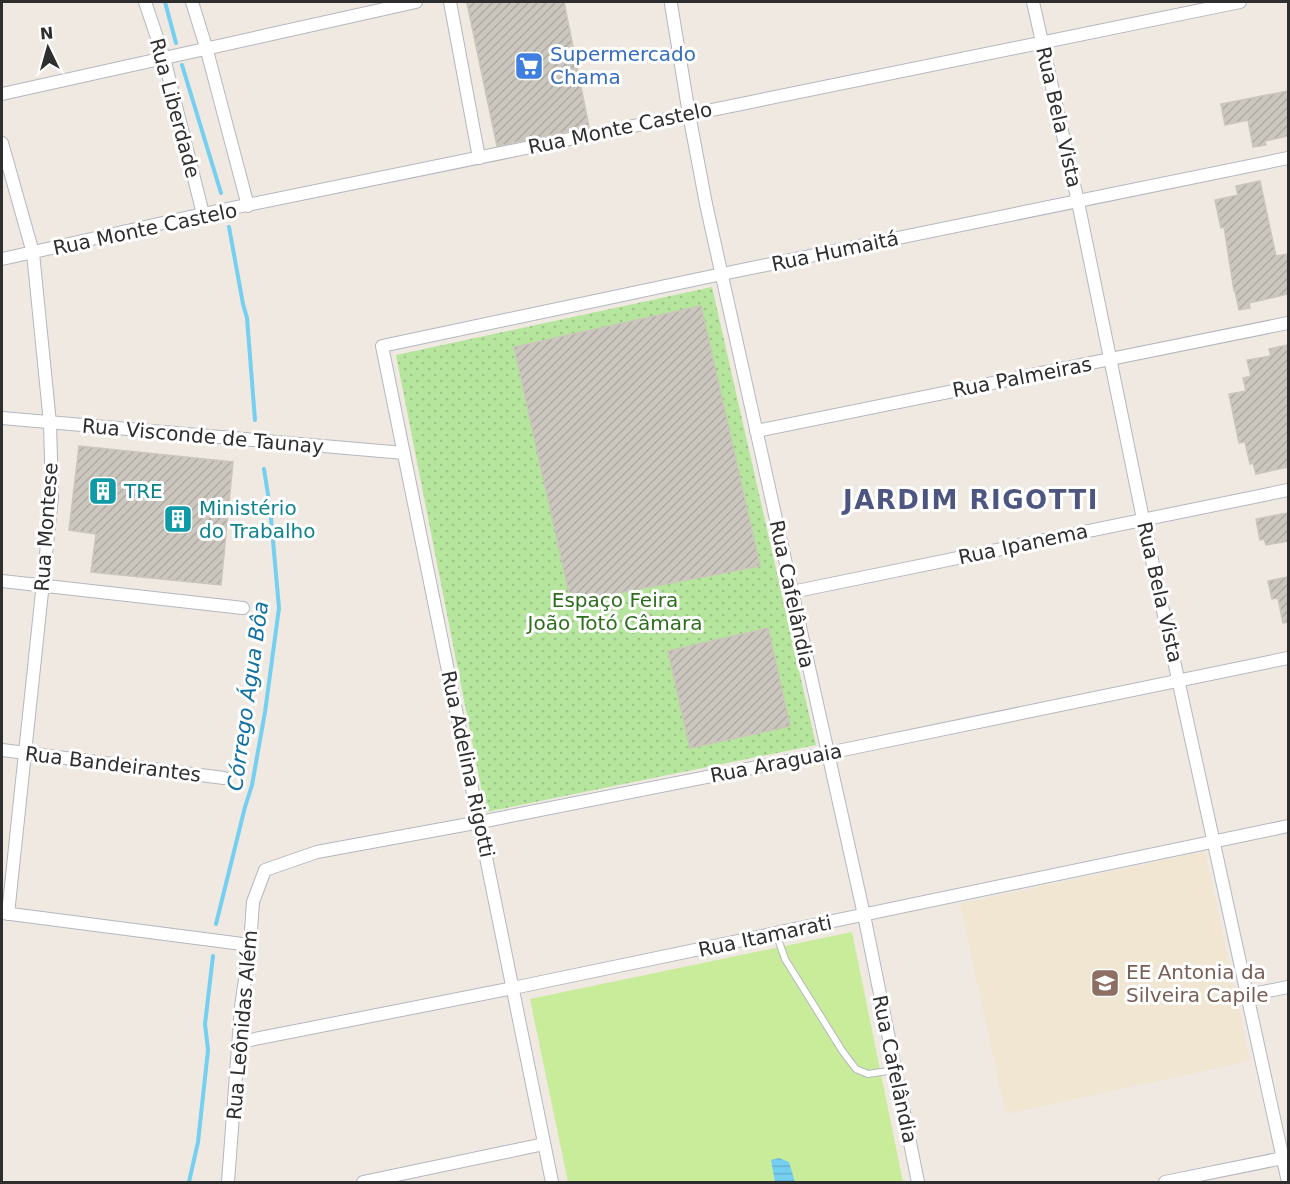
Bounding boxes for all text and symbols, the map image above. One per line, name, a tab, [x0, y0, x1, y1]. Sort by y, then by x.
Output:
north arrow	[18, 18, 78, 78]
text: N	[39, 24, 54, 44]
street label: Rua Liberdade	[145, 35, 205, 181]
place label: Supermercado Chama	[550, 42, 696, 89]
street label: Rua Bela Vista	[1031, 44, 1087, 190]
supermarket icon: Supermercado Chama	[513, 50, 545, 82]
street label: Rua Monte Castelo	[526, 97, 714, 159]
street label: Rua Monte Castelo	[51, 198, 239, 260]
street label: Rua Humaitá	[769, 226, 901, 276]
street label: Rua Palmeiras	[950, 352, 1094, 402]
street label: Rua Visconde de Taunay	[81, 413, 325, 459]
street label: Rua Montese	[30, 462, 62, 592]
building icon: TRE	[87, 475, 119, 507]
place label: TRE	[123, 479, 163, 503]
district label: JARDIM RIGOTTI	[841, 485, 1099, 515]
place label: Ministério do Trabalho	[199, 496, 315, 543]
building icon: Ministério do Trabalho	[162, 503, 194, 535]
street label: Rua Cafelândia	[765, 518, 819, 670]
street label: Rua Ipanema	[956, 519, 1090, 569]
street label: Rua Bela Vista	[1132, 519, 1188, 665]
park label: Espaço Feira João Totó Câmara	[526, 588, 702, 635]
water label: Córrego Água Bôa	[222, 600, 273, 792]
street label: Rua Adelina Rigotti	[436, 668, 500, 860]
street label: Rua Araguaia	[708, 738, 844, 788]
street label: Rua Bandeirantes	[24, 741, 202, 787]
street label: Rua Itamarati	[696, 910, 834, 962]
street label: Rua Leônidas Além	[222, 929, 262, 1121]
place label: EE Antonia da Silveira Capile	[1126, 960, 1269, 1007]
school or university icon: EE Antonia da Silveira Capile	[1089, 967, 1121, 999]
street label: Rua Cafelândia	[868, 993, 922, 1145]

